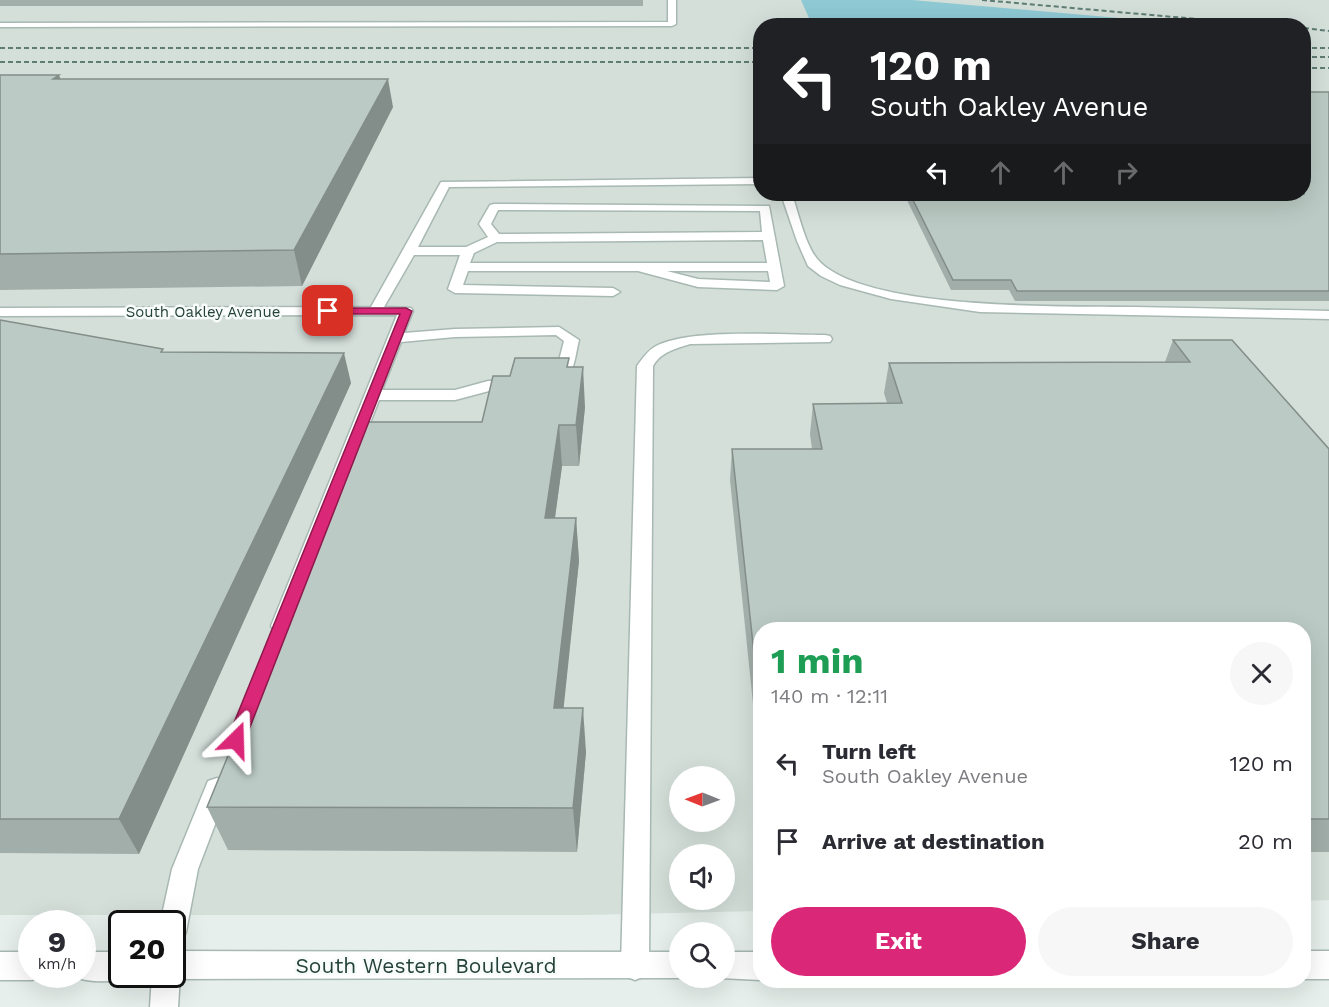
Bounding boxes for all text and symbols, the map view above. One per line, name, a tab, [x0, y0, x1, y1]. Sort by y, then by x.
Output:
text: 120 m	[870, 41, 992, 90]
icon: left	[771, 42, 849, 120]
text: South Oakley Avenue	[870, 91, 1148, 123]
icon: left	[921, 156, 954, 189]
icon: ahead	[984, 156, 1017, 189]
icon: ahead	[1047, 156, 1080, 189]
icon: right	[1110, 156, 1143, 189]
pin	[302, 285, 353, 336]
icon: arrive	[311, 294, 344, 327]
street label: South Oakley Avenue	[126, 303, 280, 321]
text: 1 min	[771, 640, 863, 682]
button: close	[1230, 642, 1293, 705]
text: 140 m · 12:11	[771, 684, 888, 708]
position arrow	[204, 708, 268, 772]
text: Turn left	[822, 739, 916, 764]
icon: left	[771, 747, 804, 780]
text: 120 m	[1229, 751, 1293, 776]
text: South Oakley Avenue	[822, 764, 1028, 788]
north arrow	[669, 766, 735, 832]
map controls	[669, 766, 735, 988]
icon: arrive	[771, 825, 804, 858]
text: Arrive at destination	[822, 829, 1045, 854]
text: 20 m	[1238, 829, 1293, 854]
button: sound	[669, 844, 735, 910]
button: Exit	[771, 907, 1026, 976]
button: Share	[1038, 907, 1293, 976]
speed limit sign: 20	[108, 910, 186, 988]
button: search	[669, 922, 735, 988]
text: 9	[48, 924, 66, 959]
street label: South Western Boulevard	[295, 953, 557, 978]
text: km/h	[38, 955, 76, 973]

